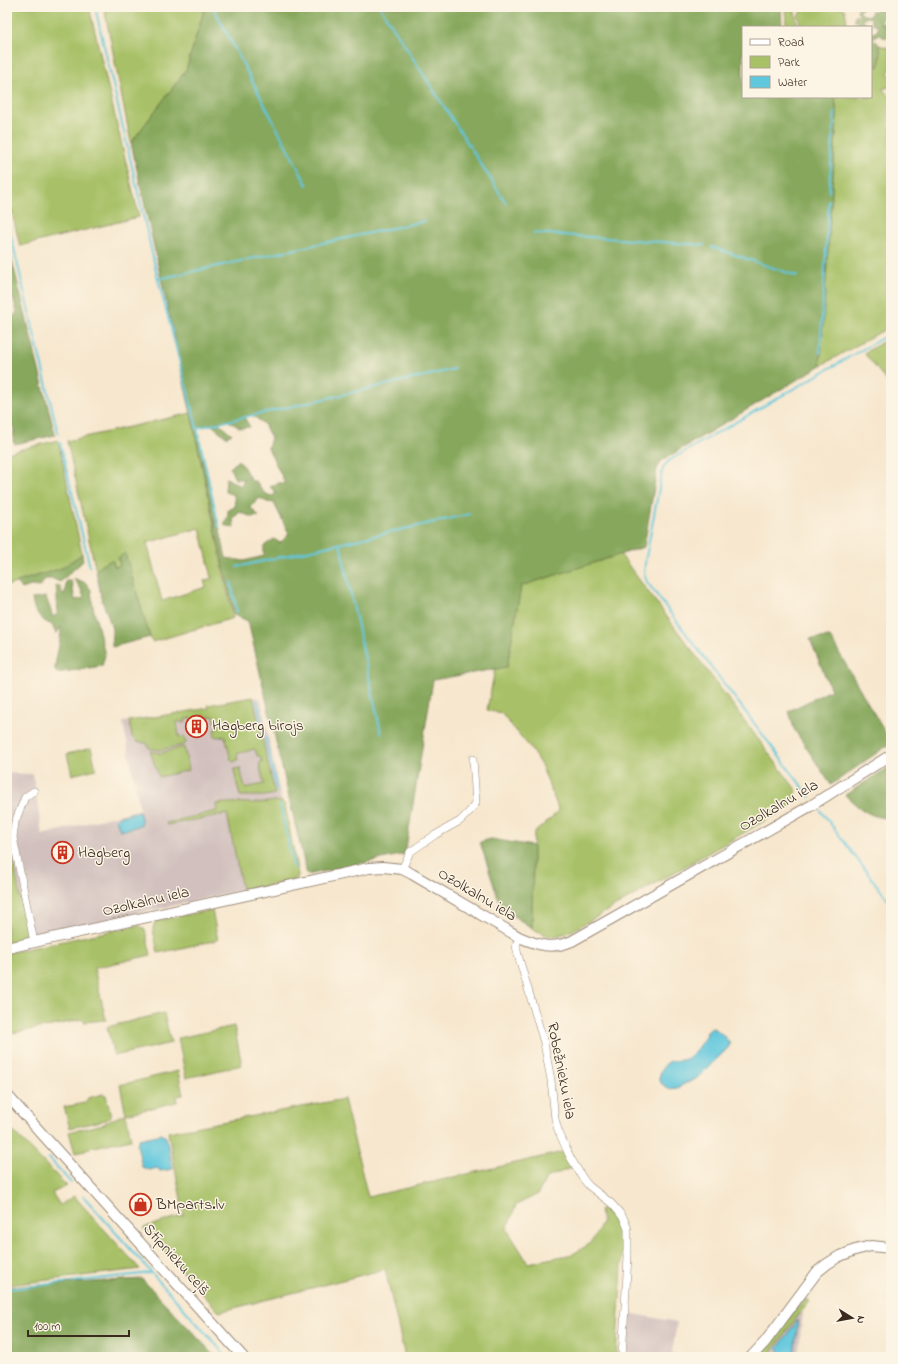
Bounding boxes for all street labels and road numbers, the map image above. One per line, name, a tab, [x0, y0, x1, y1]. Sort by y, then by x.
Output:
street label: Ozolkalnu iela	[735, 773, 823, 839]
street label: Ozolkalnu iela	[433, 862, 521, 928]
street label: Ozolkalnu iela	[100, 880, 192, 924]
street label: Robežnieku iela	[540, 1020, 582, 1122]
street label: Stīpnieku ceļš	[137, 1218, 215, 1302]

